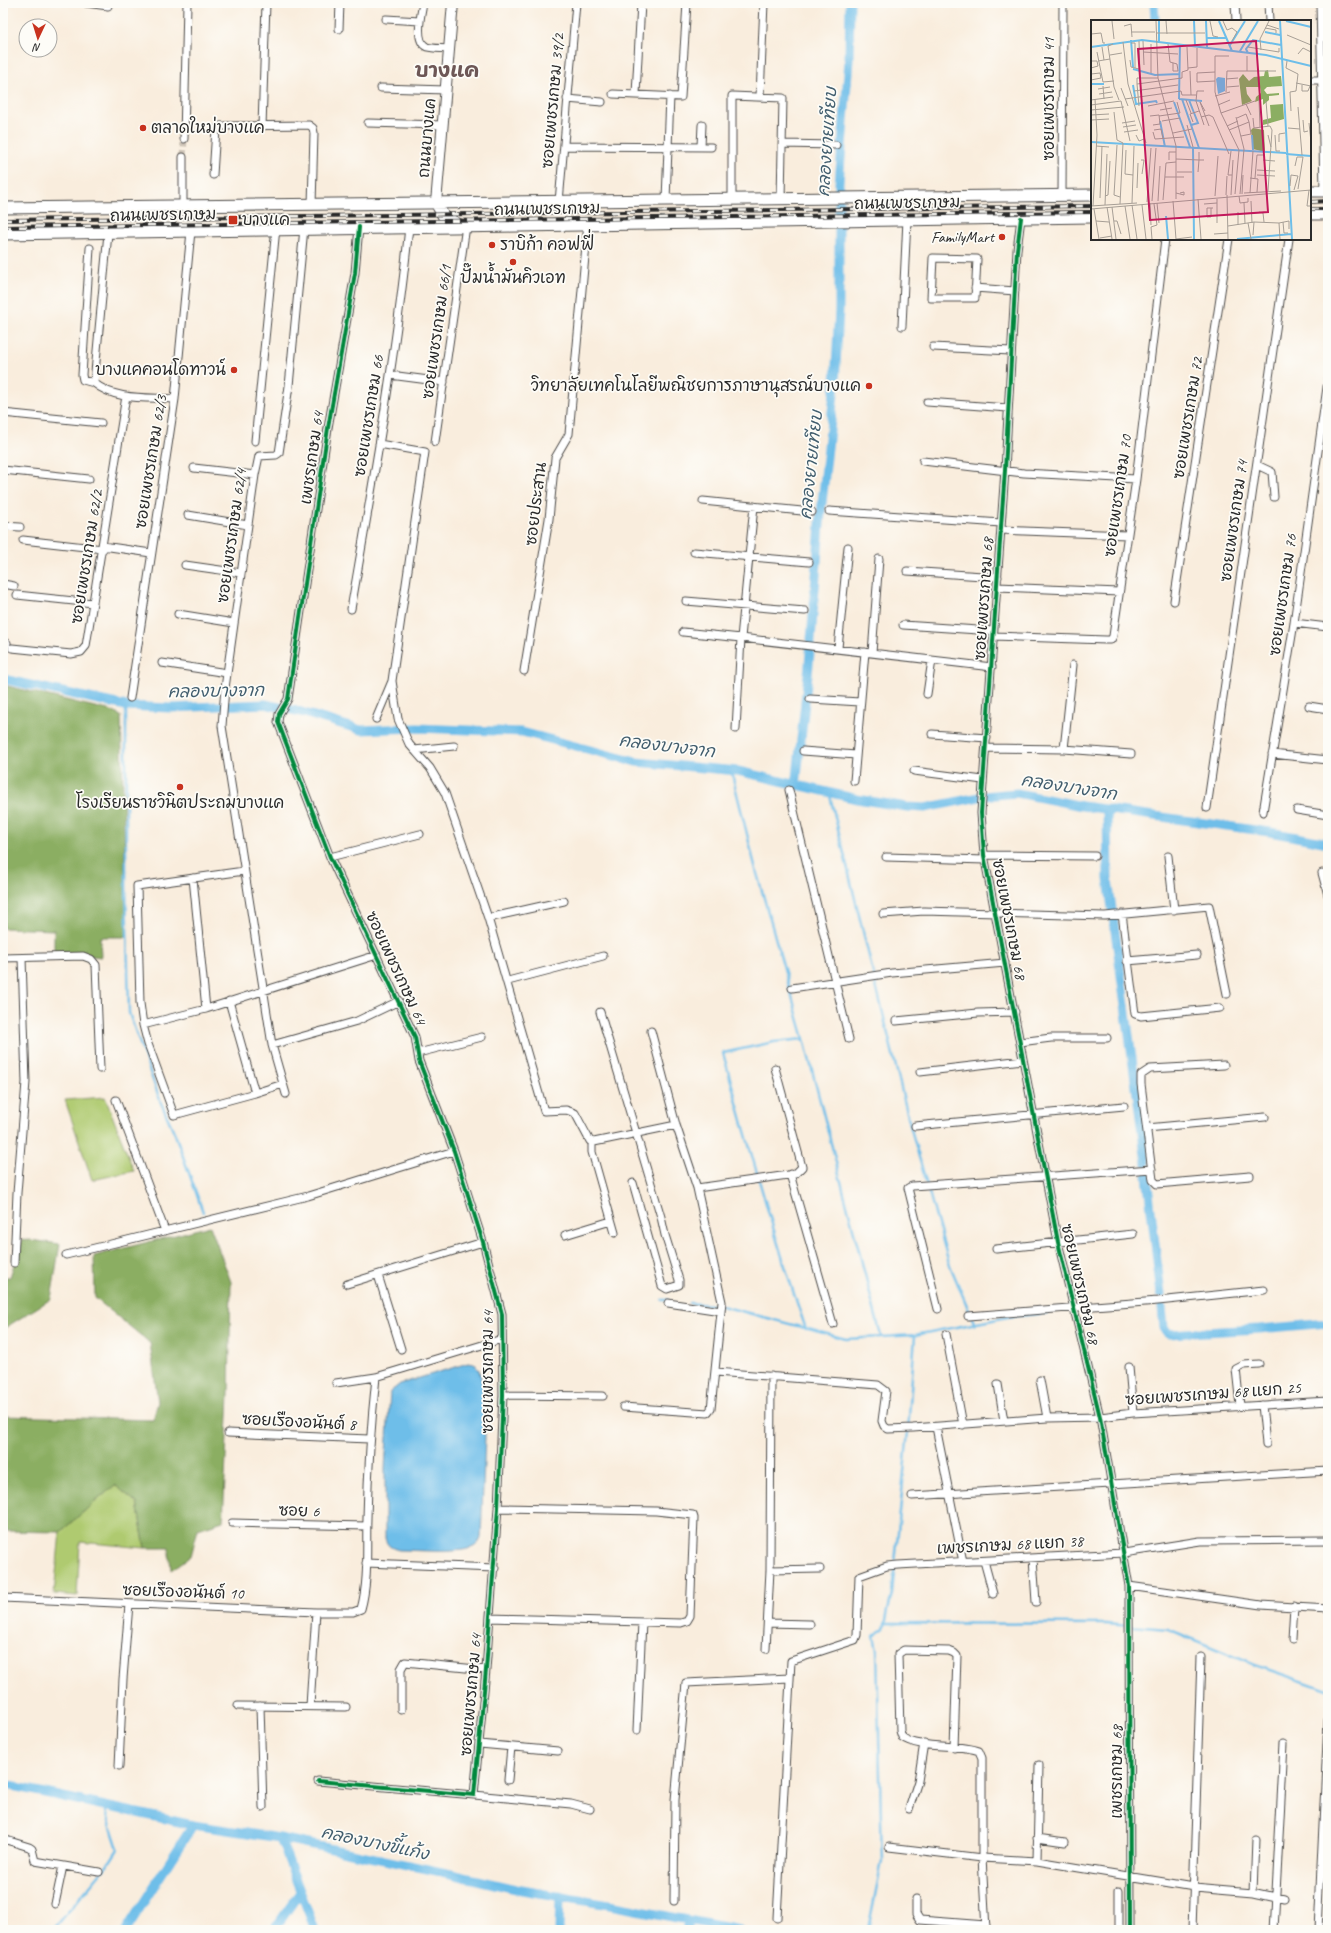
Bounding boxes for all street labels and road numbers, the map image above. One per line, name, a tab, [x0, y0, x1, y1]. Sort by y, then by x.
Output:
street label: ซอยเพชรเกษม 39/2	[537, 31, 569, 169]
street label: ซอยเพชรเกษม 41	[1039, 37, 1059, 160]
street label: ถนนบางแค	[414, 97, 440, 179]
street label: ถนนเพชรเกษม	[854, 192, 960, 214]
street label: ถนนเพชรเกษม	[494, 198, 600, 220]
street label: ถนนเพชรเกษม	[110, 204, 216, 226]
street label: ซอยเพชรเกษม 66/1	[418, 263, 456, 400]
street label: ซอยเพชรเกษม 66	[350, 353, 389, 478]
street label: ซอยเพชรเกษม 72	[1169, 354, 1208, 480]
street label: ซอยเพชรเกษม 62/3	[131, 392, 172, 530]
street label: เพชรเกษม 64	[296, 409, 329, 506]
street label: ซอยเพชรเกษม 70	[1100, 432, 1137, 558]
street label: ซอยเพชรเกษม 74	[1216, 457, 1253, 583]
street label: ซอยประสาน	[521, 461, 551, 547]
street label: ซอยเพชรเกษม 62/4	[213, 466, 252, 604]
street label: ซอยเพชรเกษม 62/2	[67, 487, 108, 625]
street label: ซอยเพชรเกษม 76	[1265, 532, 1302, 657]
street label: ซอยเพชรเกษม 68	[970, 535, 998, 661]
street label: ซอยเพชรเกษม 68	[987, 857, 1031, 983]
street label: ซอยเพชรเกษม 64	[361, 908, 432, 1029]
street label: ซอยเพชรเกษม 68	[1056, 1222, 1104, 1348]
street label: ซอยเพชรเกษม 64	[478, 1309, 498, 1433]
street label: ซอยเพชรเกษม 68 แยก 25	[1125, 1378, 1302, 1410]
street label: ซอยเรืองอนันต์ 8	[241, 1407, 358, 1435]
street label: ซอย 6	[278, 1500, 321, 1522]
street label: เพชรเกษม 68 แยก 38	[936, 1531, 1085, 1559]
street label: ซอยเรืองอนันต์ 10	[122, 1578, 246, 1604]
street label: ซอยเพชรเกษม 64	[456, 1631, 486, 1757]
street label: เพชรเกษม 68	[1107, 1724, 1127, 1819]

